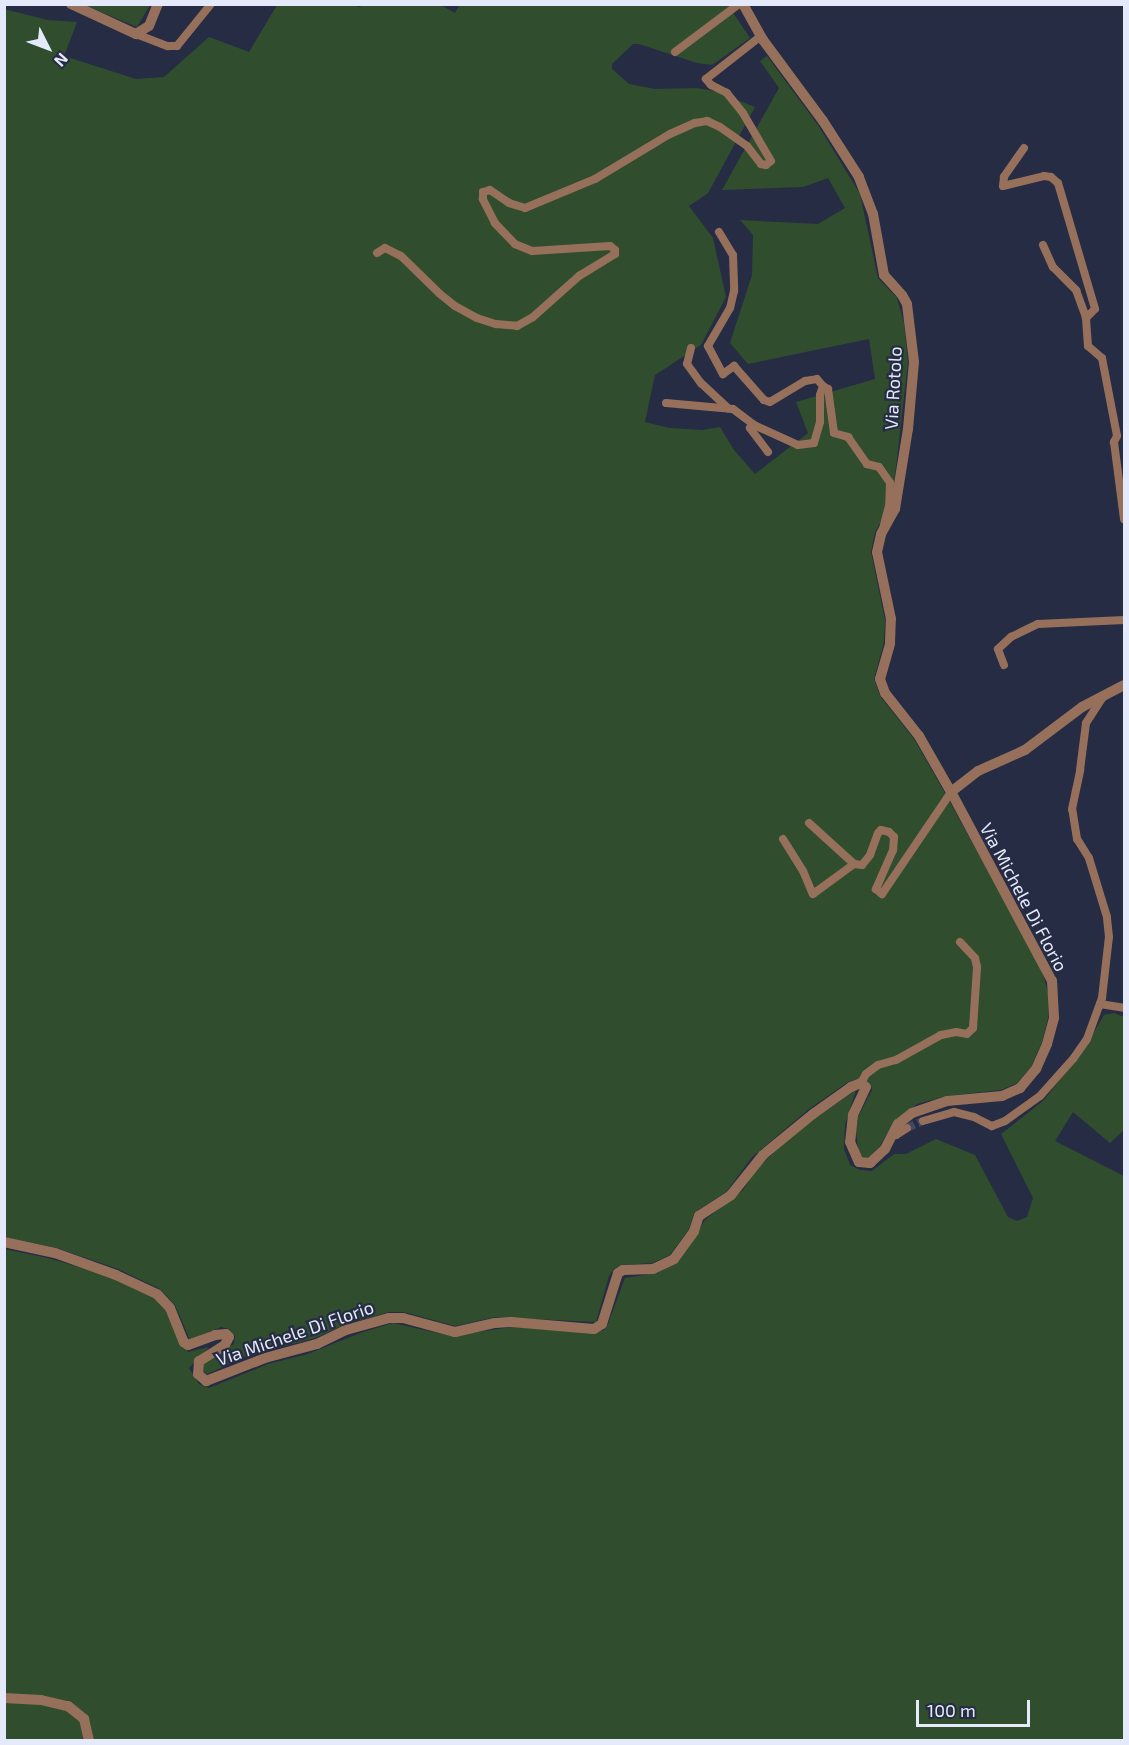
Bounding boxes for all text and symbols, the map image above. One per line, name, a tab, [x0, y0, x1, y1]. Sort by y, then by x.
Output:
north arrow	[18, 18, 78, 78]
text: N	[51, 50, 73, 71]
street label: Via Rotolo	[880, 346, 906, 430]
street label: Via Michele Di Florio	[976, 819, 1072, 975]
street label: Via Michele Di Florio	[213, 1296, 377, 1370]
scale bar	[919, 1688, 1033, 1726]
text: 100 m	[927, 1699, 976, 1721]

